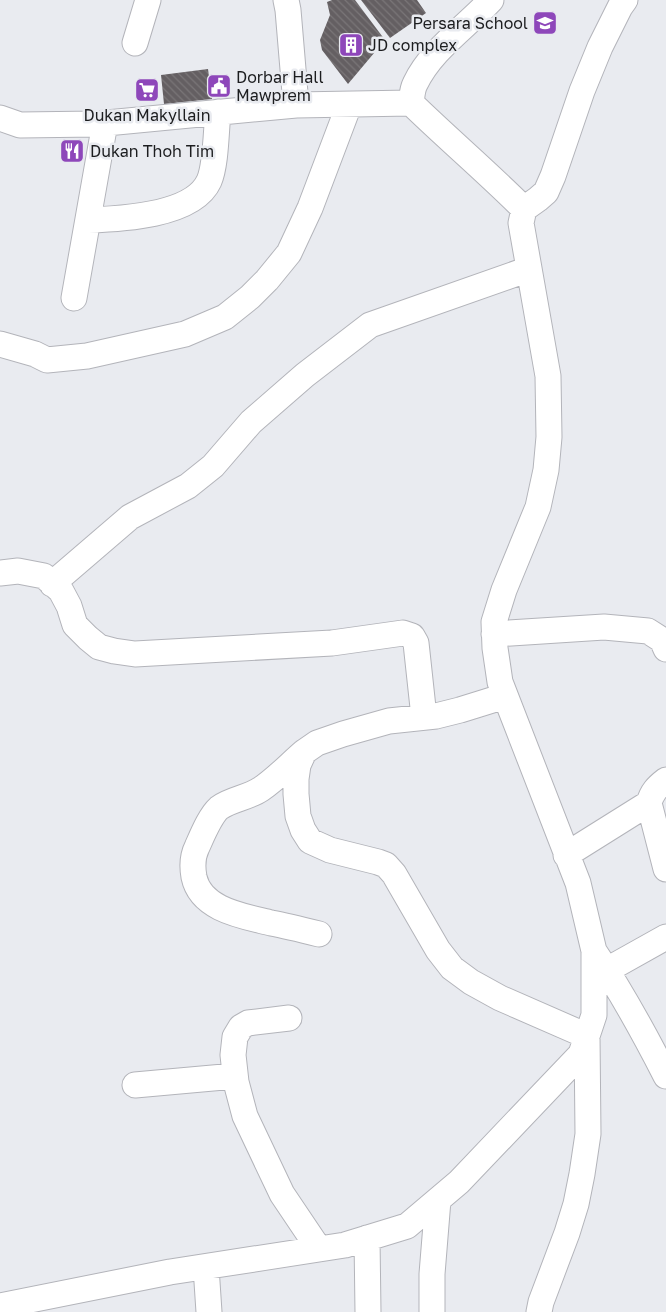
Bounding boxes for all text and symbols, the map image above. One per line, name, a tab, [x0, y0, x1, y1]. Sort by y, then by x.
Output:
school or university icon: Persara School	[532, 10, 558, 36]
place label: Persara School	[412, 13, 528, 33]
building icon: JD complex	[338, 32, 364, 58]
place label: JD complex	[368, 35, 457, 55]
place label: Dorbar Hall Mawprem	[236, 67, 324, 105]
public building icon: Dorbar Hall Mawprem	[206, 73, 232, 99]
supermarket icon: Dukan Makyllain	[134, 77, 160, 103]
place label: Dukan Makyllain	[83, 105, 211, 125]
restaurant icon: Dukan Thoh Tim	[59, 138, 85, 164]
place label: Dukan Thoh Tim	[90, 141, 214, 161]

